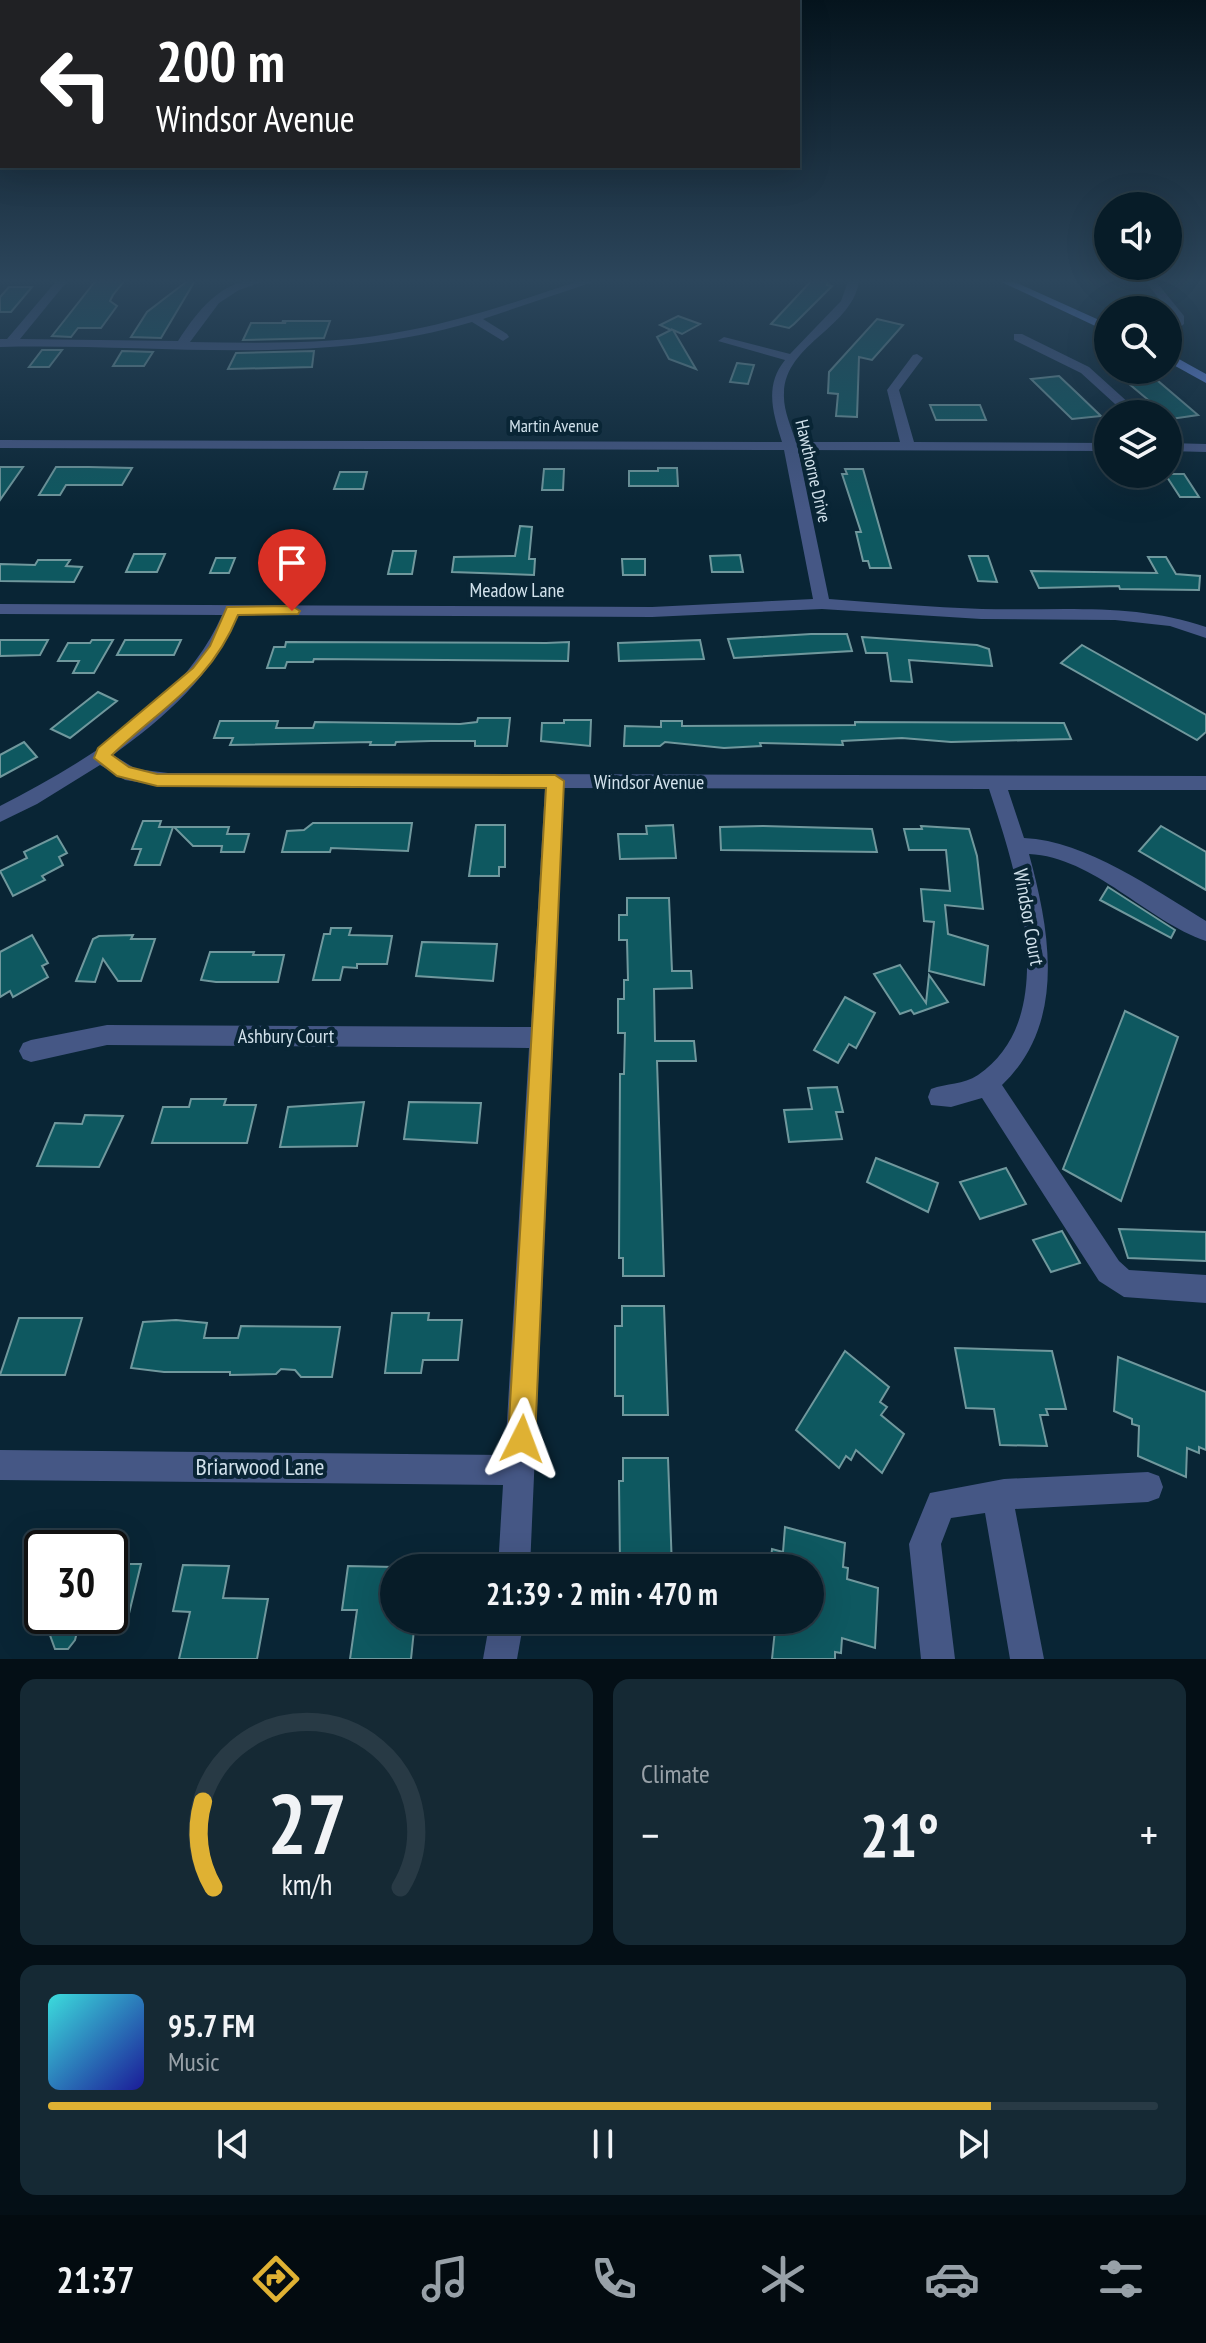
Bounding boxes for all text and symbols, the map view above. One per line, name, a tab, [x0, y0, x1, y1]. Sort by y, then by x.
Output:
text: 200 m	[156, 25, 285, 97]
icon: left	[24, 32, 128, 136]
text: Windsor Avenue	[156, 95, 355, 142]
map controls	[1094, 192, 1182, 488]
button: sound	[1094, 192, 1182, 280]
button: search	[1094, 296, 1182, 384]
button: layers	[1094, 400, 1182, 488]
street label: Martin Avenue	[509, 414, 599, 437]
street label: Hawthorne Drive	[790, 417, 836, 525]
pin	[258, 529, 326, 611]
icon: arrive	[270, 541, 314, 585]
street label: Meadow Lane	[470, 577, 564, 603]
street label: Windsor Avenue	[594, 769, 704, 795]
street label: Windsor Court	[1008, 867, 1050, 968]
street label: Ashbury Court	[238, 1023, 335, 1049]
position arrow	[480, 1397, 564, 1481]
street label: Briarwood Lane	[195, 1451, 325, 1482]
speed limit sign: 30	[24, 1530, 128, 1634]
text: 21:39 · 2 min · 470 m	[486, 1574, 718, 1613]
text: Climate	[641, 1757, 710, 1790]
text: 27	[267, 1769, 346, 1877]
text: 21°	[860, 1796, 939, 1874]
text: −	[641, 1806, 659, 1863]
text: +	[1140, 1806, 1158, 1863]
text: km/h	[281, 1866, 332, 1903]
text: 95.7 FM	[168, 2006, 255, 2045]
text: Music	[168, 2045, 220, 2078]
icon: previous	[211, 2122, 255, 2166]
icon: pause	[581, 2122, 625, 2166]
icon: next	[951, 2122, 995, 2166]
icon: directions	[248, 2251, 304, 2307]
icon: music	[417, 2251, 473, 2307]
icon: phone	[586, 2251, 642, 2307]
icon: climate	[755, 2251, 811, 2307]
icon: car	[924, 2251, 980, 2307]
icon: filters	[1093, 2251, 1149, 2307]
text: 21:37	[57, 2256, 134, 2303]

